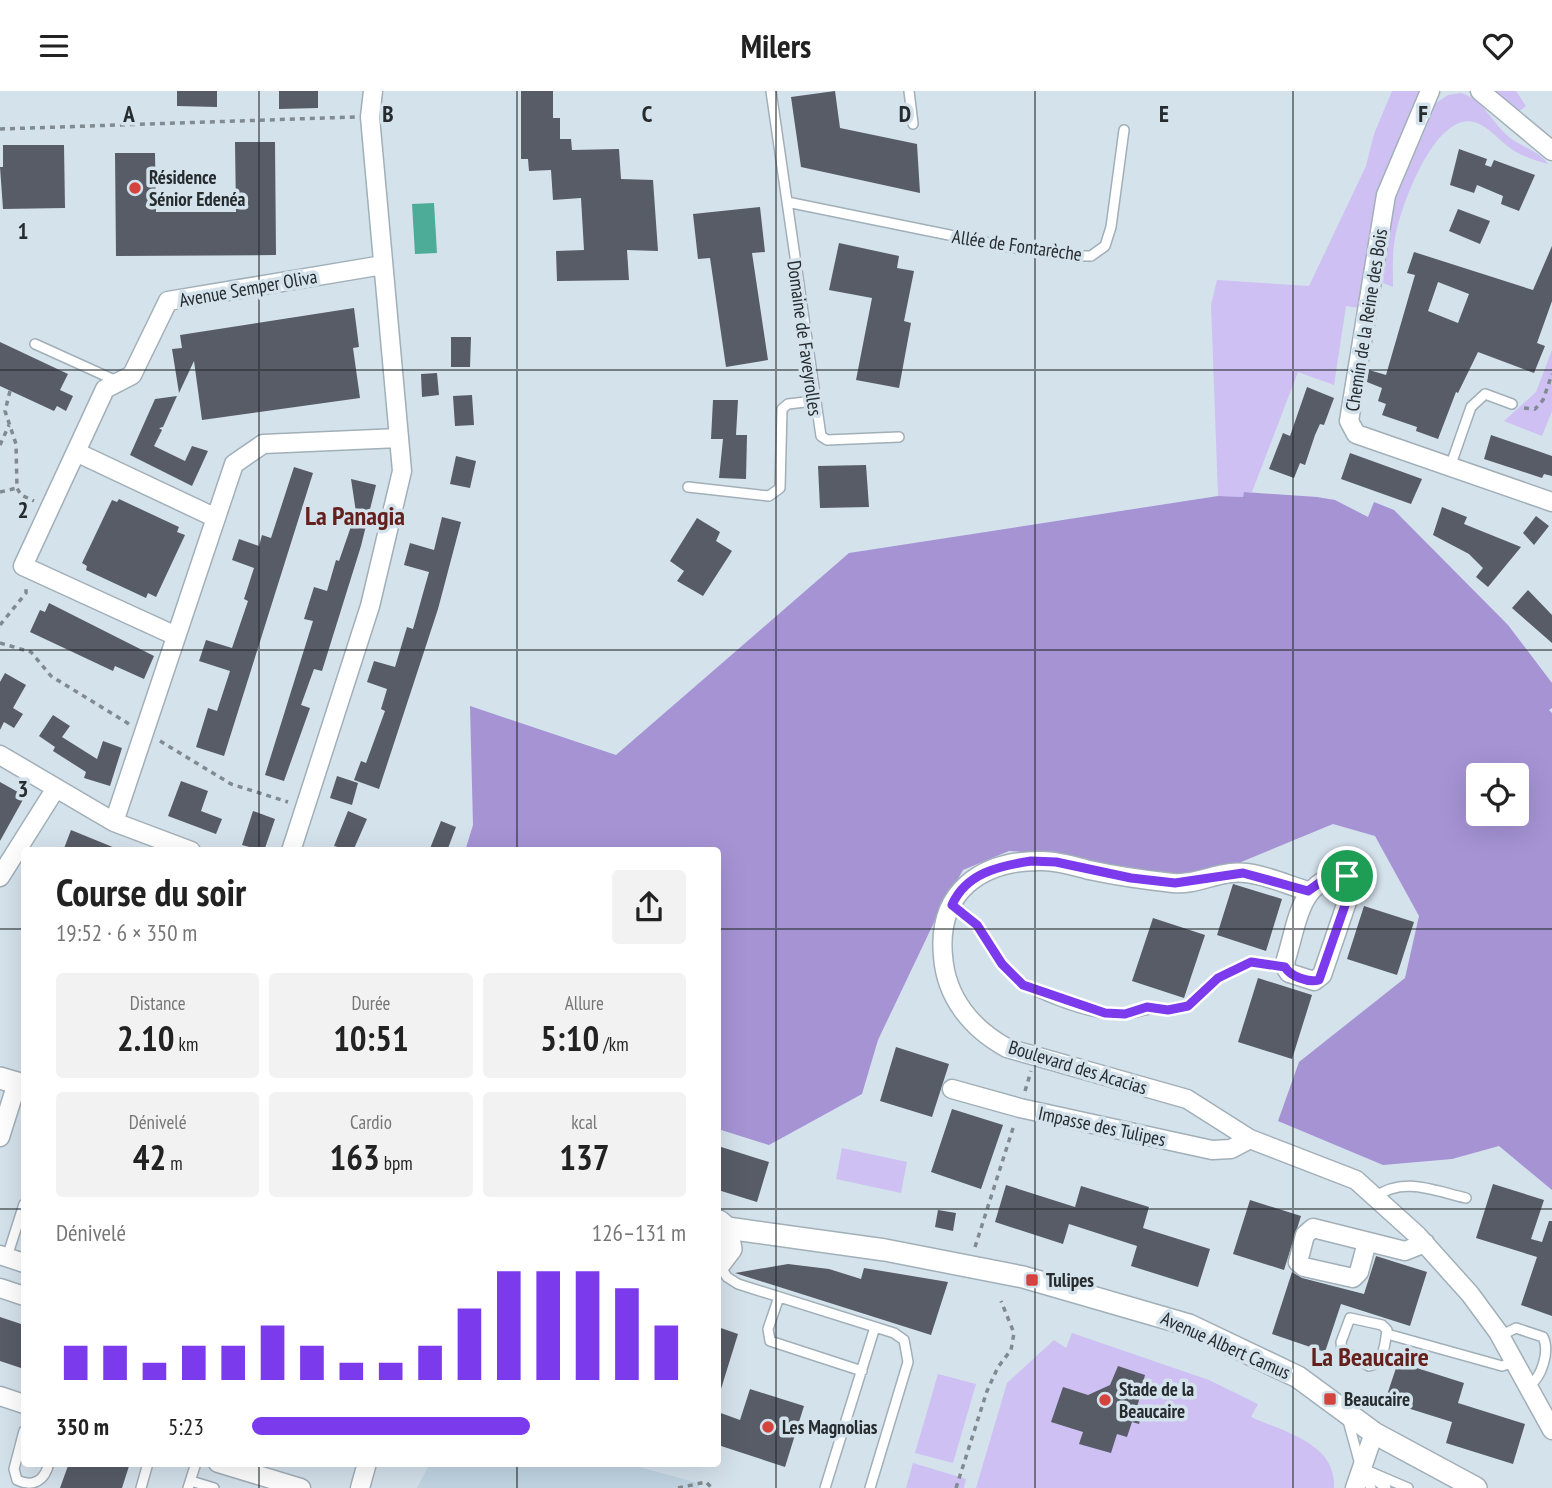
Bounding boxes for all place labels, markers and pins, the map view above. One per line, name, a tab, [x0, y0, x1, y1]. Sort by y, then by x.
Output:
place label: Résidence Sénior Edenéa	[149, 165, 246, 211]
marker: Résidence Sénior Edenéa	[127, 180, 143, 196]
pin	[1317, 846, 1377, 906]
place label: Tulipes	[1046, 1268, 1094, 1292]
marker: Tulipes	[1024, 1272, 1040, 1288]
place label: Stade de la Beaucaire	[1119, 1377, 1194, 1423]
place label: Beaucaire	[1344, 1387, 1410, 1411]
marker: Beaucaire	[1322, 1391, 1338, 1407]
marker: Stade de la Beaucaire	[1097, 1392, 1113, 1408]
place label: Les Magnolias	[782, 1415, 878, 1439]
marker: Les Magnolias	[760, 1419, 776, 1435]

